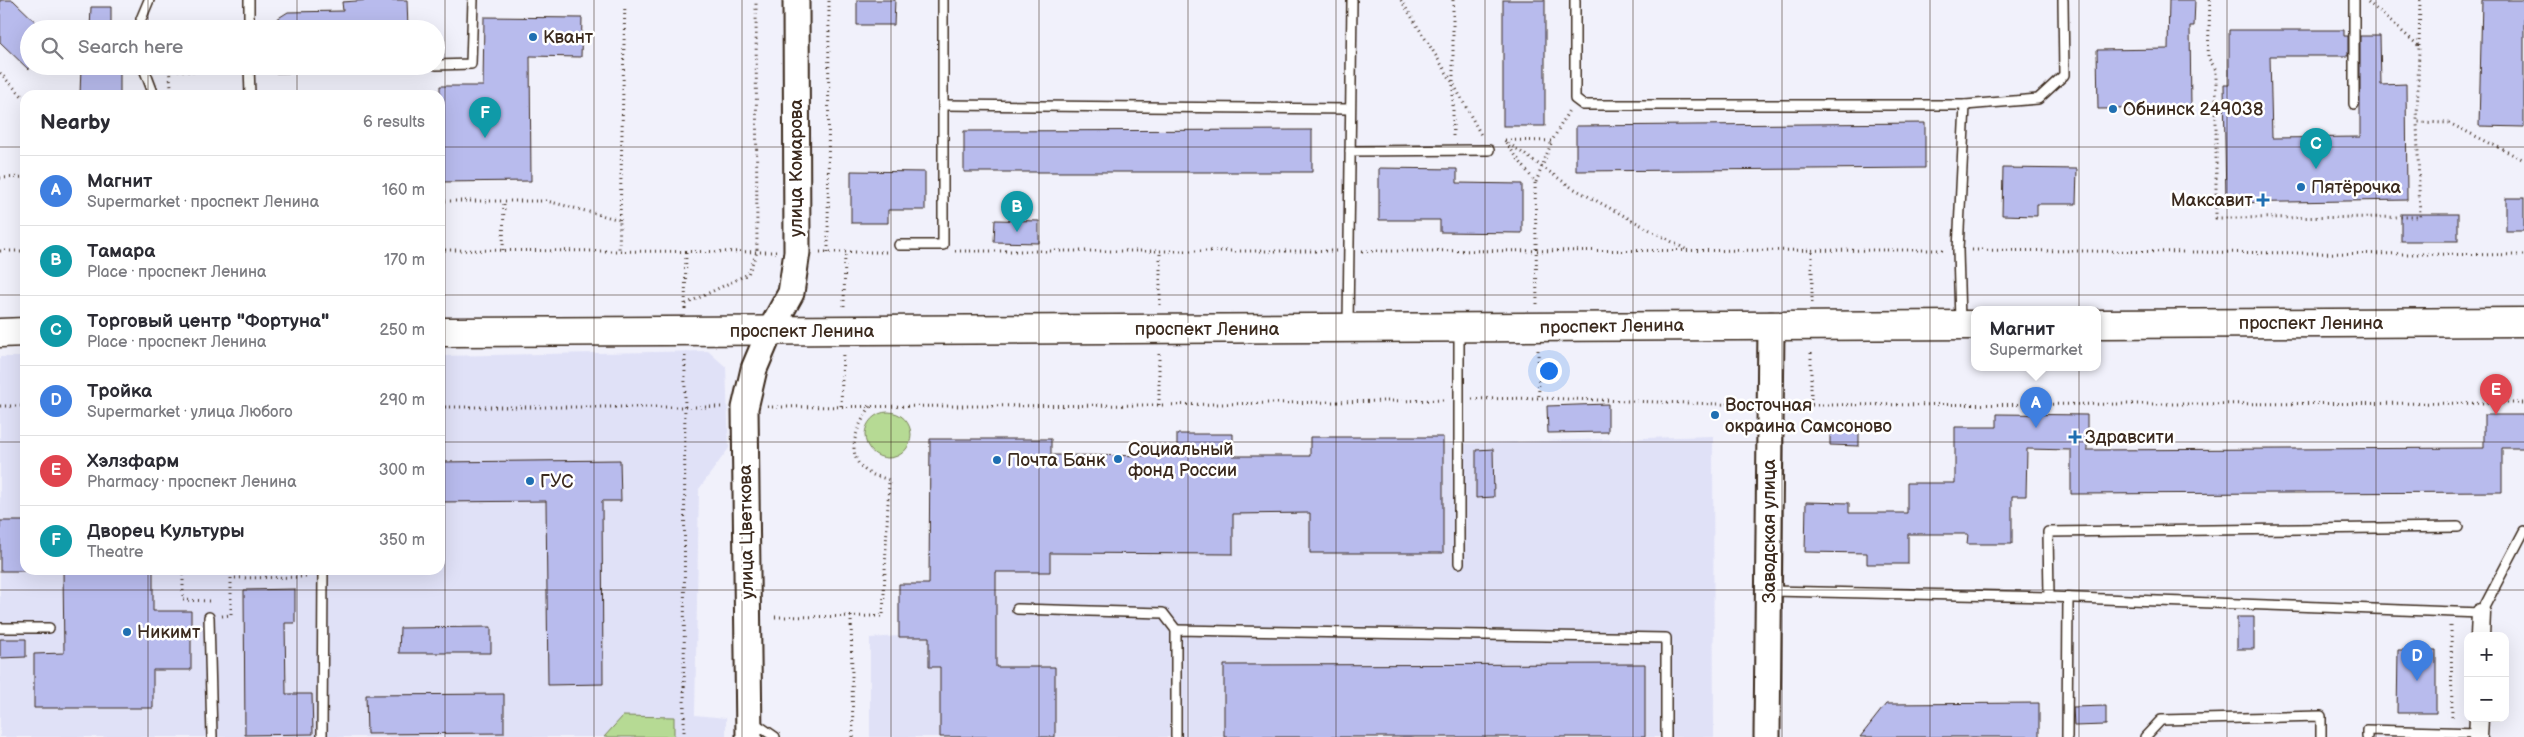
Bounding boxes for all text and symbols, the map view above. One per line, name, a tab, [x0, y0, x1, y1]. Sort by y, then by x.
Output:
search box	[20, 20, 445, 75]
place label: Квант	[543, 27, 594, 48]
marker: Квант	[527, 31, 539, 43]
icon: search	[38, 34, 66, 62]
text: Search here	[78, 36, 183, 59]
pin: F	[469, 97, 501, 138]
street label: улица Комарова	[786, 99, 807, 237]
place label: Обнинск 249038	[2123, 99, 2263, 120]
marker: Обнинск 249038	[2107, 103, 2119, 115]
text: Nearby	[40, 110, 110, 135]
text: 6 results	[363, 113, 425, 132]
pin: C	[2300, 128, 2332, 169]
text: Магнит	[87, 170, 152, 193]
place label: Пятёрочка	[2311, 177, 2402, 198]
text: A	[51, 181, 61, 200]
text: 160 m	[382, 181, 425, 200]
marker: Пятёрочка	[2295, 181, 2307, 193]
place label: Максавит	[2171, 190, 2254, 211]
pin: B	[1001, 191, 1033, 232]
text: Supermarket · проспект Ленина	[87, 193, 319, 212]
marker: Максавит	[2257, 194, 2269, 206]
text: Тамара	[87, 240, 155, 263]
text: B	[50, 251, 62, 270]
text: 170 m	[384, 251, 425, 270]
text: Place · проспект Ленина	[87, 263, 267, 282]
popup	[1971, 306, 2101, 371]
text: Торговый центр "Фортуна"	[87, 310, 329, 333]
street label: проспект Ленина	[2239, 313, 2384, 334]
street label: проспект Ленина	[1540, 315, 1685, 338]
text: Магнит	[1989, 318, 2055, 341]
street label: проспект Ленина	[1135, 319, 1280, 340]
text: C	[50, 321, 62, 340]
text: 250 m	[379, 321, 425, 340]
street label: проспект Ленина	[730, 321, 875, 342]
text: Place · проспект Ленина	[87, 333, 267, 352]
text: Supermarket	[1989, 341, 2083, 360]
your location	[1536, 358, 1562, 384]
pin: E	[2480, 374, 2512, 415]
text: Тройка	[87, 380, 152, 403]
pin: A	[2020, 387, 2052, 428]
text: D	[50, 391, 62, 410]
text: 290 m	[379, 391, 425, 410]
place label: Восточная окраина Самсоново	[1725, 395, 1892, 437]
text: Supermarket · улица Любого	[87, 403, 293, 422]
marker: Восточная окраина Самсоново	[1709, 409, 1721, 421]
place label: Здравсити	[2085, 427, 2174, 448]
marker: Здравсити	[2069, 431, 2081, 443]
place label: Социальный фонд России	[1128, 439, 1237, 481]
text: Хэлзфарм	[87, 450, 179, 473]
place label: Почта Банк	[1007, 450, 1106, 471]
marker: Социальный фонд России	[1112, 453, 1124, 465]
marker: Почта Банк	[991, 454, 1003, 466]
street label: Заводская улица	[1759, 459, 1780, 603]
text: E	[51, 461, 61, 480]
text: 300 m	[379, 461, 425, 480]
street label: улица Цветкова	[735, 464, 758, 600]
place label: ГУС	[540, 471, 573, 492]
text: Pharmacy · проспект Ленина	[87, 473, 297, 492]
marker: ГУС	[524, 475, 536, 487]
text: Дворец Культуры	[87, 520, 245, 543]
text: F	[51, 531, 61, 550]
text: 350 m	[379, 531, 425, 550]
text: Theatre	[87, 543, 143, 562]
place label: Никимт	[137, 622, 201, 643]
marker: Никимт	[121, 626, 133, 638]
map controls	[2464, 632, 2509, 722]
button: +	[2464, 632, 2509, 677]
pin: D	[2401, 640, 2433, 681]
button: −	[2464, 677, 2509, 722]

